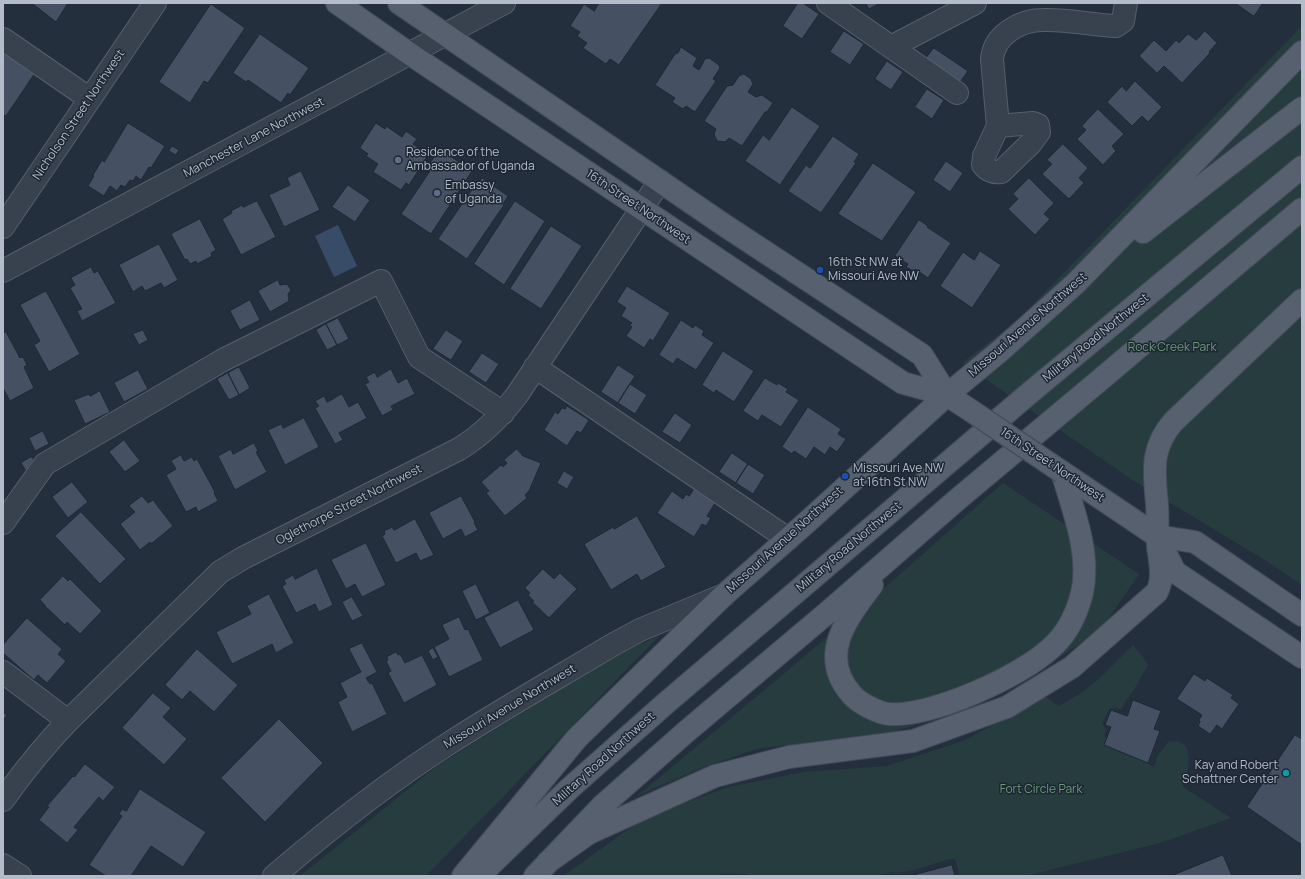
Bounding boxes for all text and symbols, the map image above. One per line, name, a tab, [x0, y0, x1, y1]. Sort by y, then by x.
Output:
street label: Nicholson Street Northwest	[30, 47, 128, 183]
street label: Manchester Lane Northwest	[181, 95, 327, 181]
place label: Residence of the Ambassador of Uganda	[406, 146, 535, 174]
marker: Residence of the Ambassador of Uganda	[393, 155, 403, 165]
street label: 16th Street Northwest	[583, 167, 693, 247]
place label: Embassy of Uganda	[445, 179, 502, 207]
marker: Embassy of Uganda	[432, 188, 442, 198]
place label: 16th St NW at Missouri Ave NW	[828, 256, 919, 284]
marker: 16th St NW at Missouri Ave NW	[815, 265, 825, 275]
street label: Missouri Avenue Northwest	[966, 270, 1090, 380]
street label: Military Road Northwest	[1040, 291, 1152, 385]
park label: Rock Creek Park	[1128, 341, 1216, 355]
street label: 16th Street Northwest	[997, 425, 1107, 505]
street label: Oglethorpe Street Northwest	[274, 462, 424, 548]
place label: Missouri Ave NW at 16th St NW	[853, 462, 944, 490]
marker: Missouri Ave NW at 16th St NW	[840, 471, 850, 481]
street label: Missouri Avenue Northwest	[724, 484, 846, 596]
street label: Military Road Northwest	[794, 499, 904, 595]
street label: Missouri Avenue Northwest	[441, 662, 579, 752]
street label: Military Road Northwest	[550, 709, 658, 809]
place label: Kay and Robert Schattner Center	[1182, 759, 1278, 787]
marker: Kay and Robert Schattner Center	[1281, 768, 1291, 778]
park label: Fort Circle Park	[1000, 783, 1082, 797]

